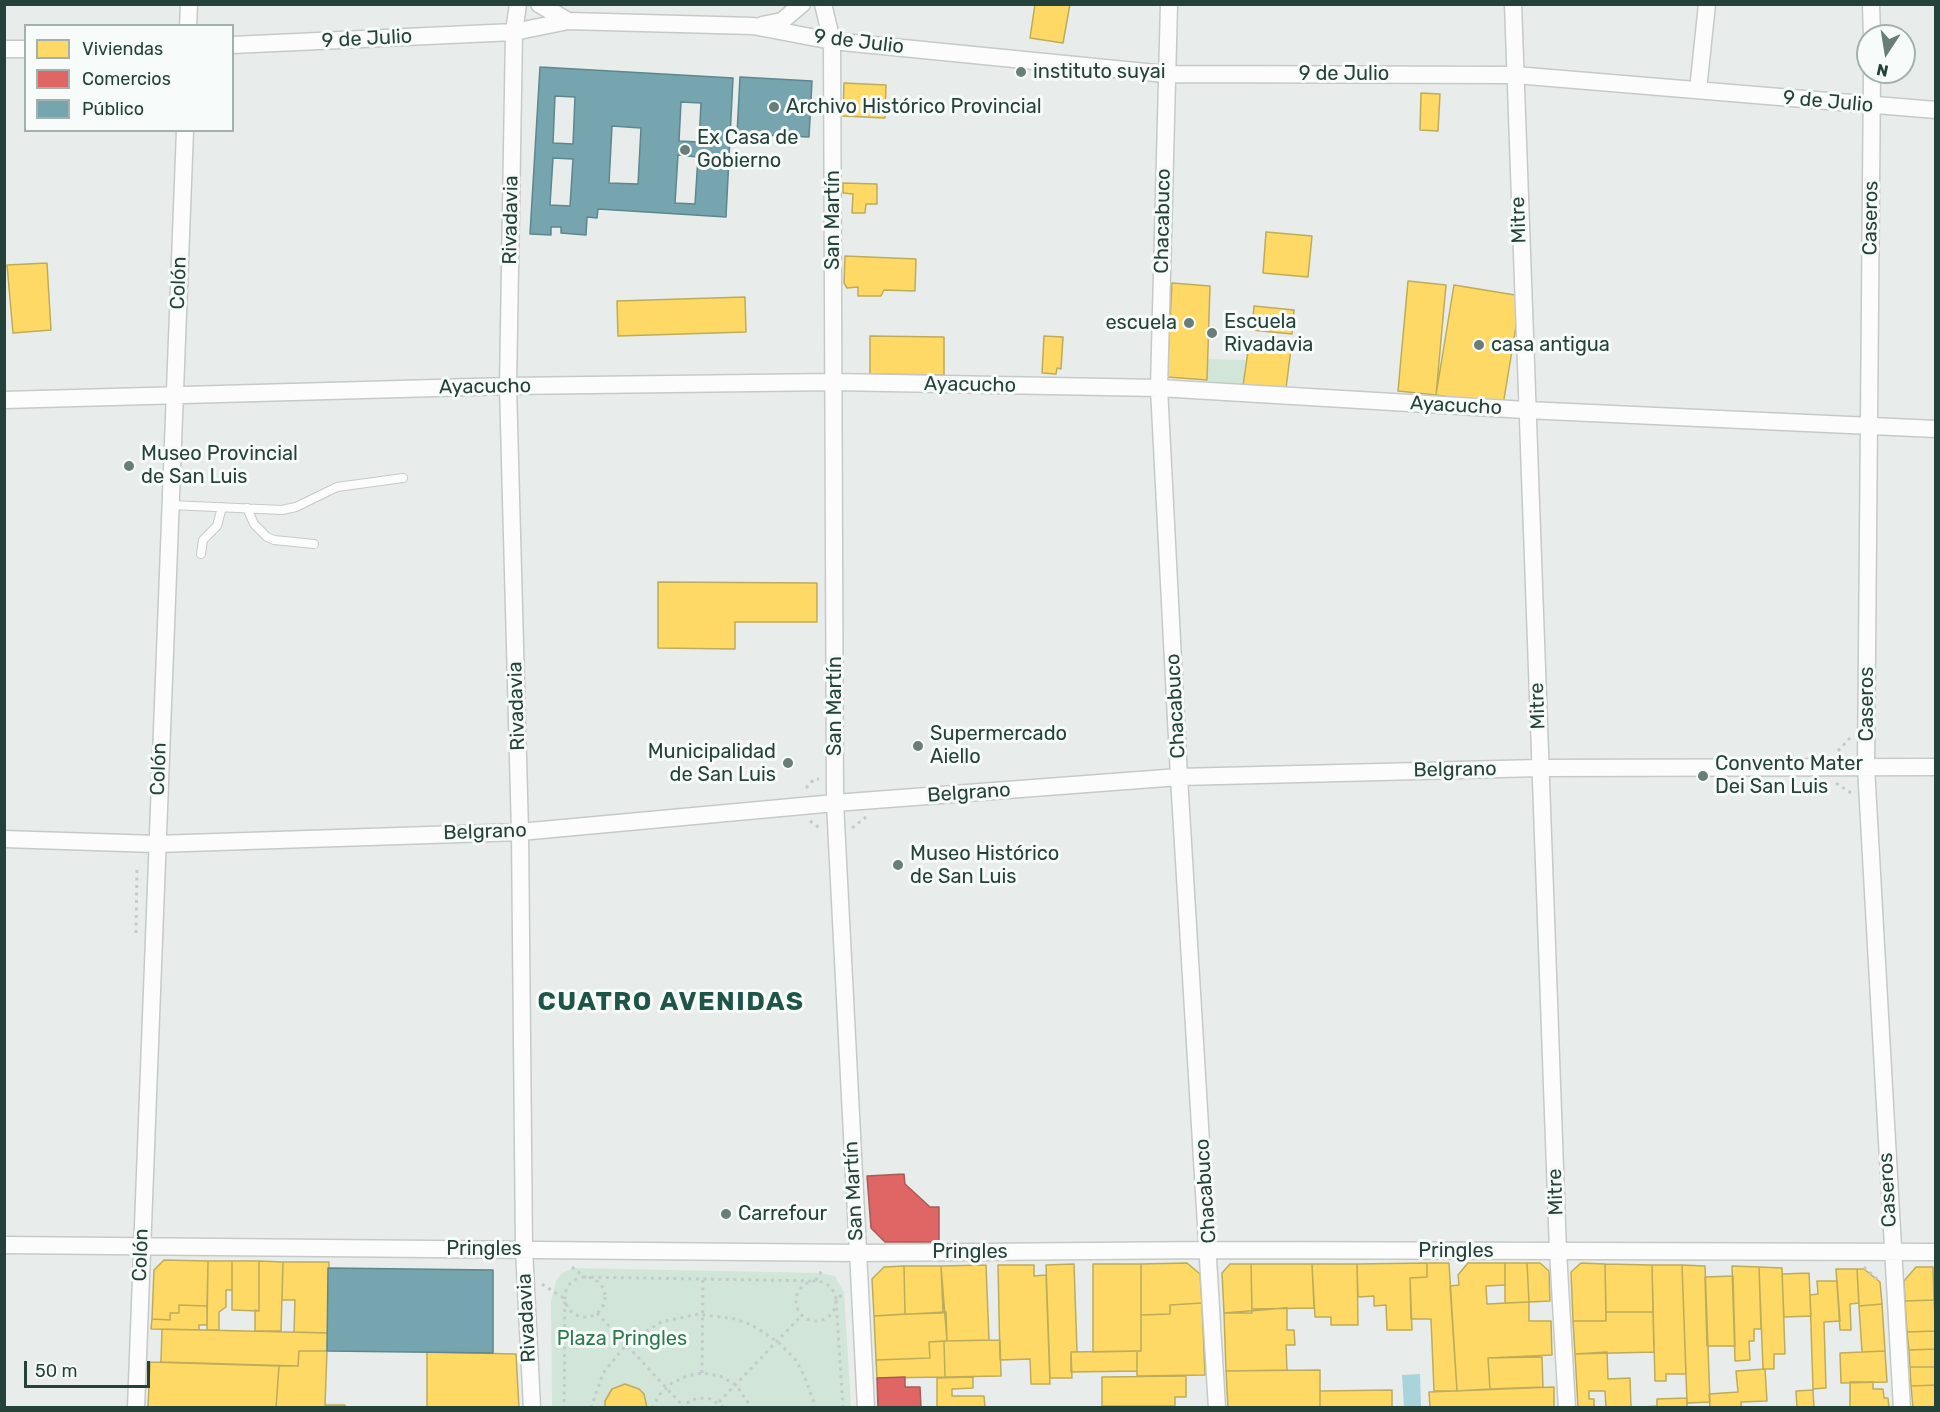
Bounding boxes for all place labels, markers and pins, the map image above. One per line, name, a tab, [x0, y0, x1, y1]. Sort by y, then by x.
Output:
place label: instituto suyai	[1033, 60, 1166, 84]
marker: instituto suyai	[1014, 65, 1028, 79]
place label: Archivo Histórico Provincial	[786, 95, 1042, 119]
marker: Archivo Histórico Provincial	[767, 100, 781, 114]
place label: Ex Casa de Gobierno	[697, 126, 798, 173]
marker: Ex Casa de Gobierno	[678, 143, 692, 157]
place label: Escuela Rivadavia	[1224, 310, 1313, 357]
place label: escuela	[1105, 311, 1177, 335]
marker: escuela	[1182, 316, 1196, 330]
marker: Escuela Rivadavia	[1205, 326, 1219, 340]
place label: casa antigua	[1491, 333, 1610, 357]
marker: casa antigua	[1472, 338, 1486, 352]
place label: Museo Provincial de San Luis	[141, 442, 298, 489]
marker: Museo Provincial de San Luis	[122, 459, 136, 473]
place label: Supermercado Aiello	[930, 722, 1067, 769]
marker: Supermercado Aiello	[911, 739, 925, 753]
place label: Municipalidad de San Luis	[648, 740, 776, 787]
place label: Convento Mater Dei San Luis	[1715, 752, 1863, 799]
marker: Municipalidad de San Luis	[781, 756, 795, 770]
marker: Convento Mater Dei San Luis	[1696, 769, 1710, 783]
place label: Museo Histórico de San Luis	[910, 842, 1059, 889]
marker: Museo Histórico de San Luis	[891, 858, 905, 872]
place label: Carrefour	[738, 1202, 827, 1226]
marker: Carrefour	[719, 1207, 733, 1221]

